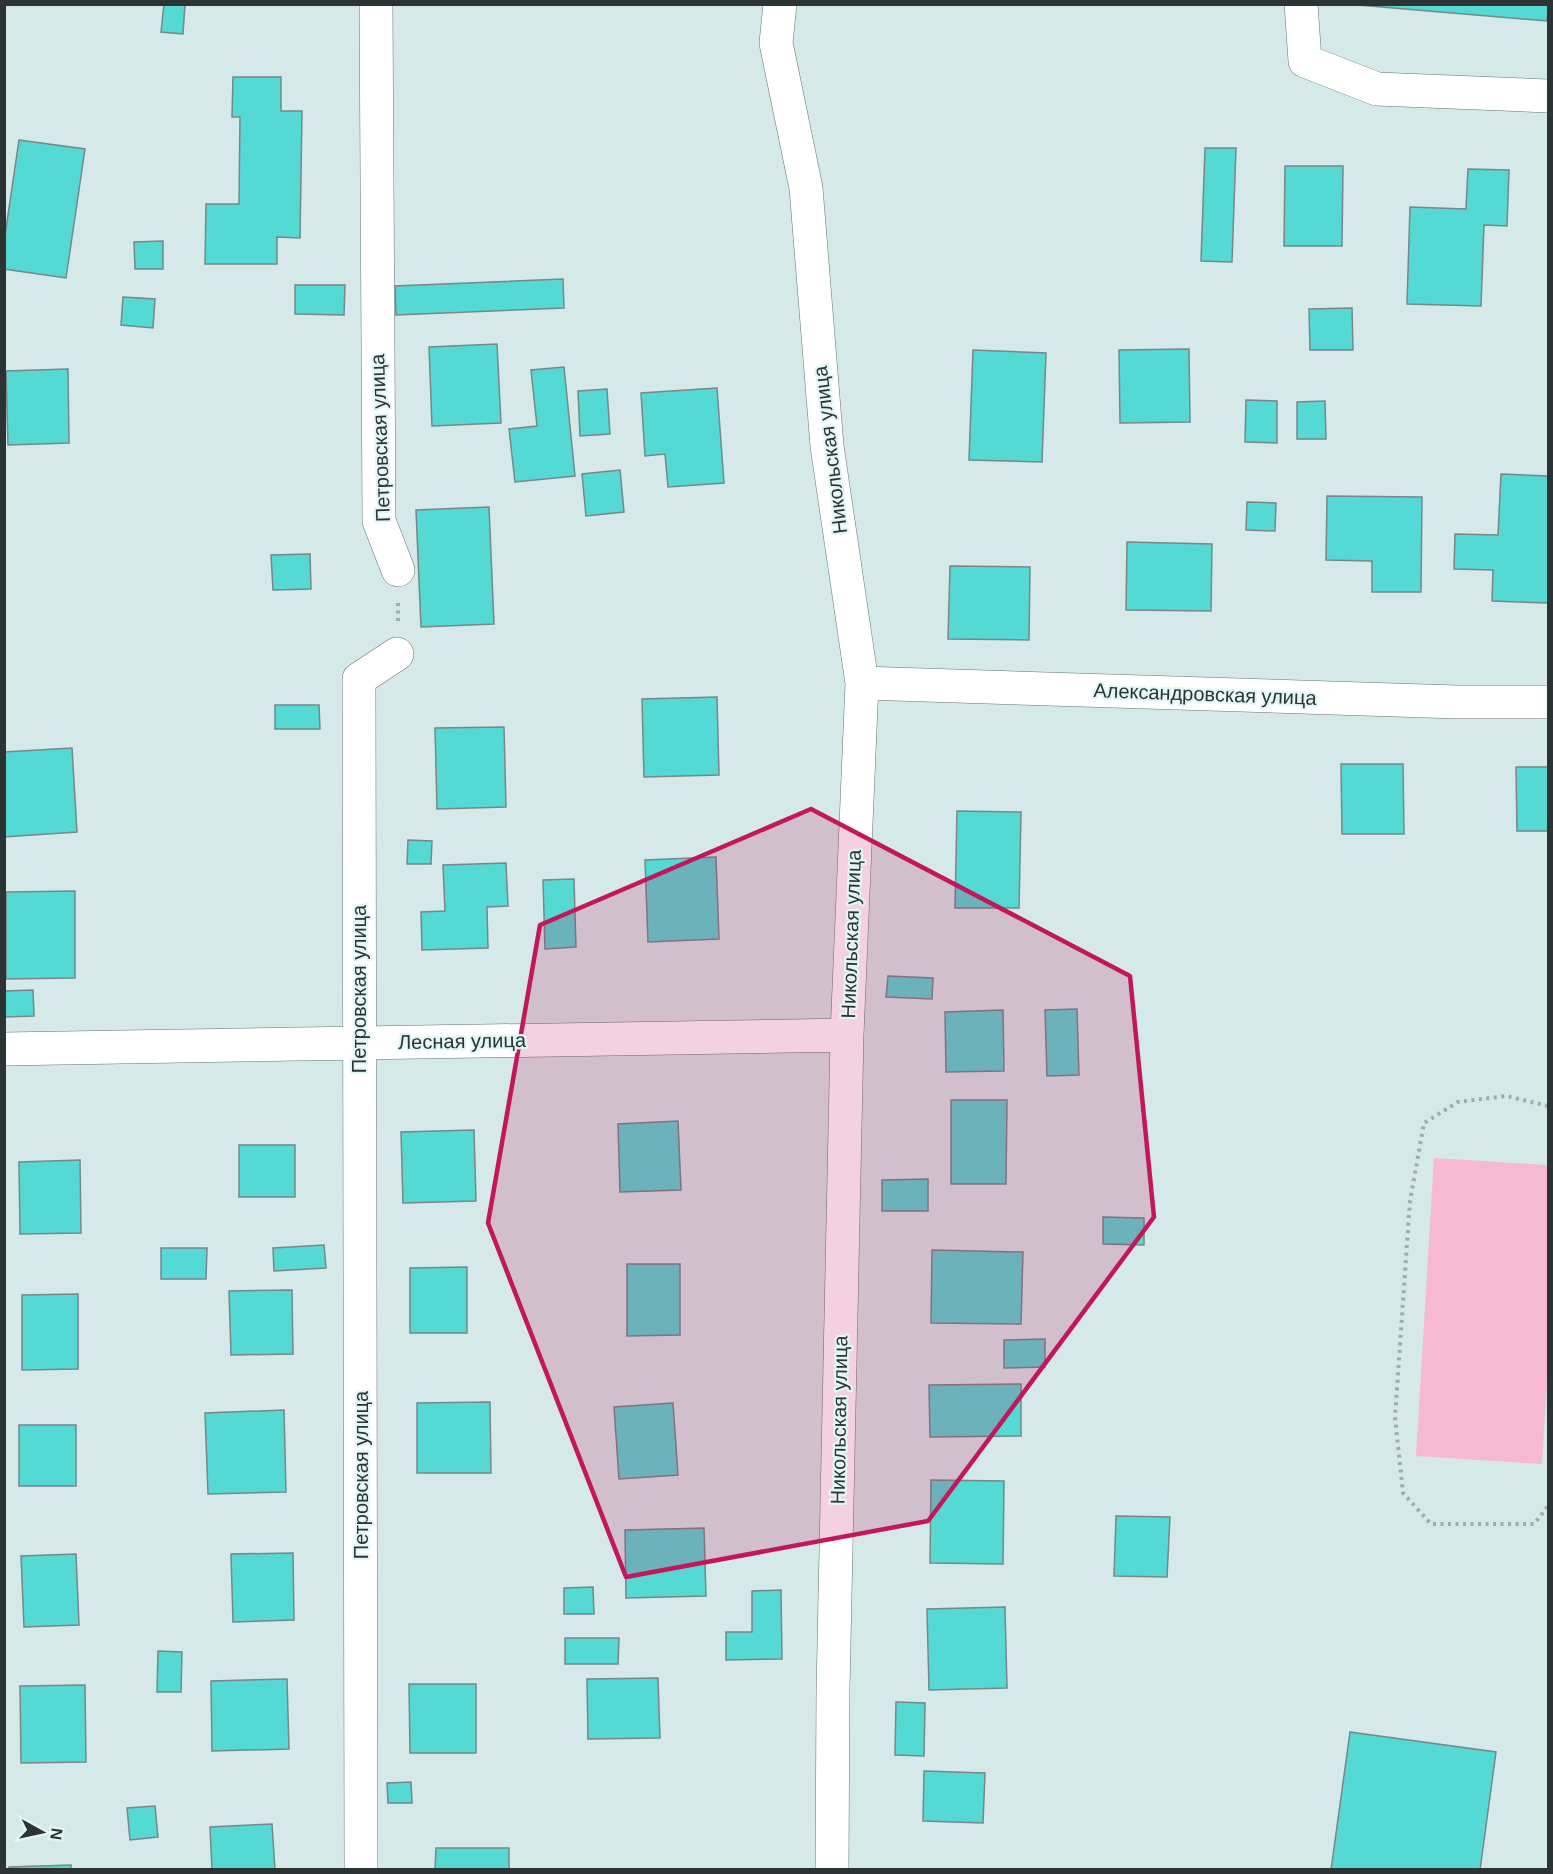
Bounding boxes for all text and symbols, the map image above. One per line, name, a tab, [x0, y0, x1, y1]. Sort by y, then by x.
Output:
street label: Петровская улица	[366, 353, 394, 522]
street label: Никольская улица	[809, 364, 851, 535]
street label: Александровская улица	[1093, 679, 1318, 709]
street label: Никольская улица	[837, 848, 865, 1019]
street label: Петровская улица	[348, 904, 370, 1073]
street label: Лесная улица	[398, 1029, 527, 1053]
street label: Никольская улица	[827, 1334, 851, 1505]
street label: Петровская улица	[350, 1390, 372, 1559]
north arrow	[12, 1802, 72, 1862]
text: N	[47, 1827, 66, 1841]

